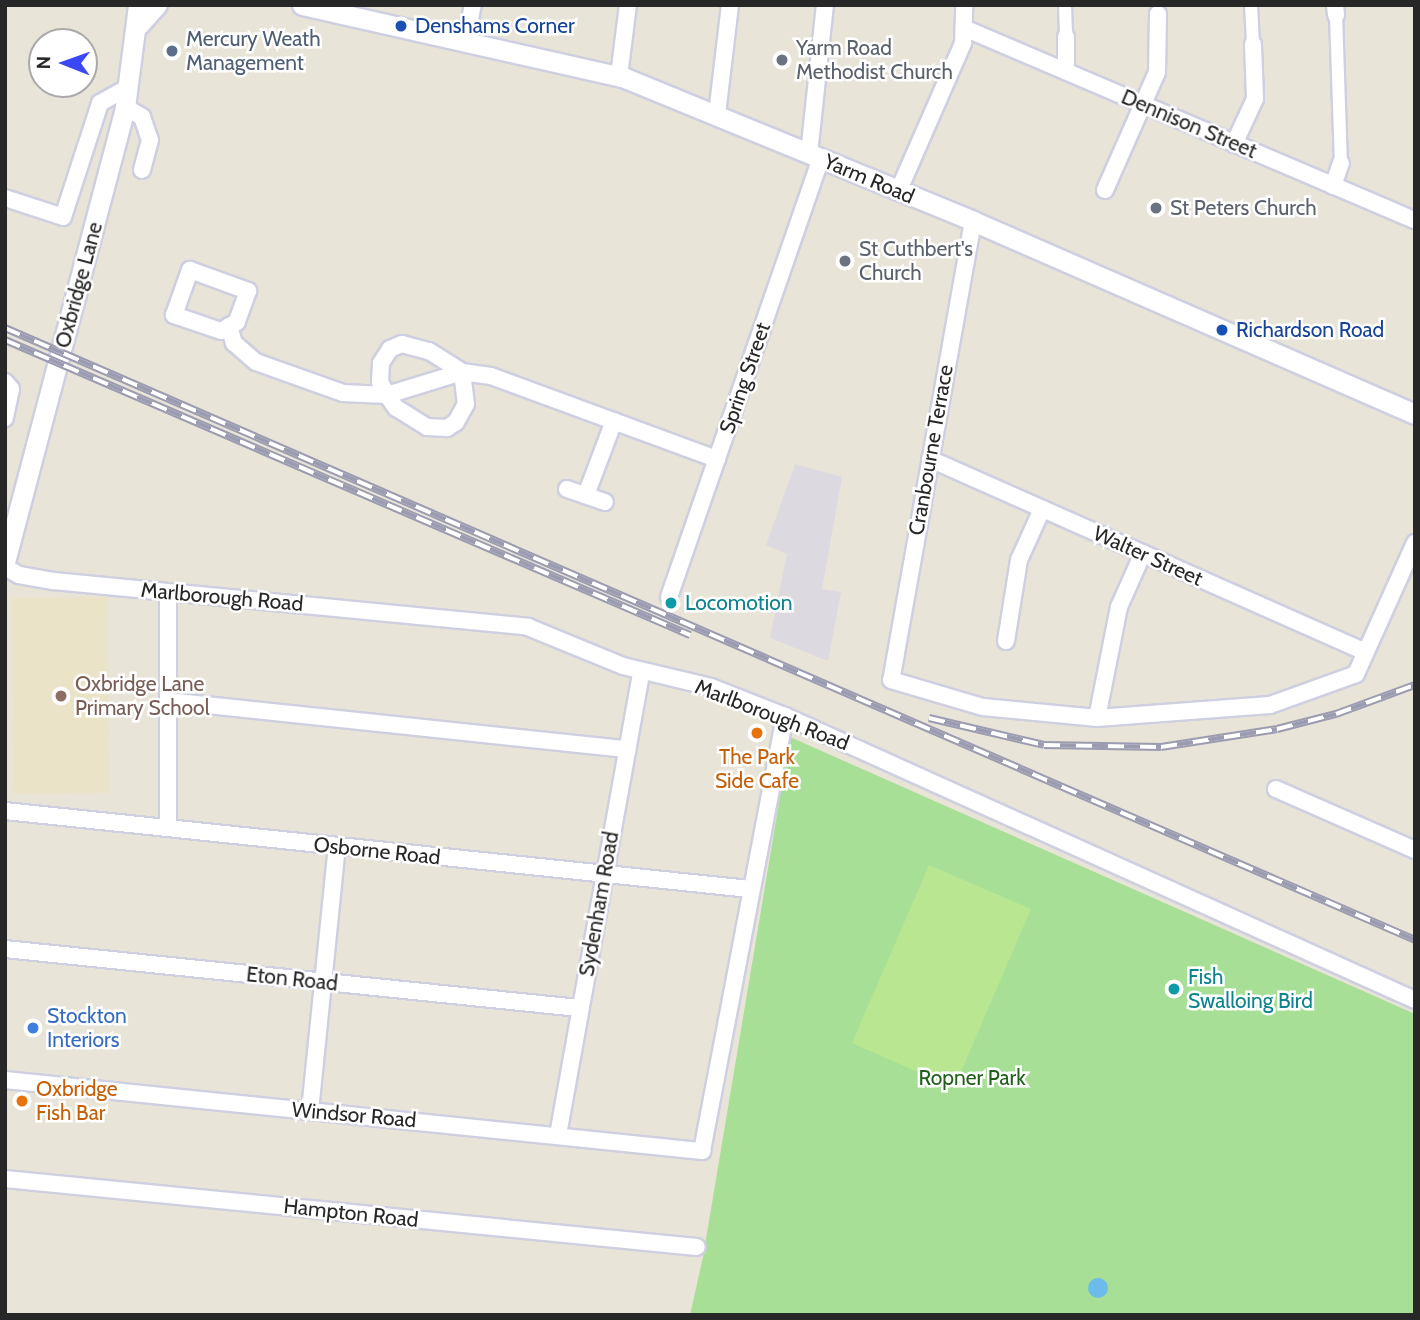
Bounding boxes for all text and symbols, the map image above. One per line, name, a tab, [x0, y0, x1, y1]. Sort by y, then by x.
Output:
place label: Denshams Corner	[415, 13, 575, 39]
marker: Denshams Corner	[393, 18, 409, 34]
place label: Mercury Weath Management	[186, 26, 321, 76]
north arrow	[28, 28, 98, 98]
place label: Yarm Road Methodist Church	[796, 35, 953, 85]
marker: Mercury Weath Management	[164, 43, 180, 59]
marker: Yarm Road Methodist Church	[774, 52, 790, 68]
text: N	[32, 56, 55, 70]
street label: Dennison Street	[1118, 84, 1260, 164]
street label: Yarm Road	[820, 149, 918, 209]
place label: St Peters Church	[1170, 195, 1317, 221]
marker: St Peters Church	[1148, 200, 1164, 216]
street label: Oxbridge Lane	[50, 219, 108, 351]
place label: St Cuthbert's Church	[859, 236, 973, 286]
marker: St Cuthbert's Church	[837, 253, 853, 269]
place label: Richardson Road	[1236, 317, 1384, 343]
street label: Spring Street	[714, 319, 776, 437]
marker: Richardson Road	[1214, 322, 1230, 338]
street label: Cranbourne Terrace	[904, 363, 958, 537]
street label: Walter Street	[1089, 521, 1207, 591]
street label: Marlborough Road	[140, 577, 304, 617]
place label: Locomotion	[685, 590, 792, 616]
marker: Locomotion	[663, 595, 679, 611]
place label: Oxbridge Lane Primary School	[75, 671, 210, 721]
street label: Marlborough Road	[691, 674, 853, 756]
marker: Oxbridge Lane Primary School	[53, 688, 69, 704]
marker: The Park Side Cafe	[749, 725, 765, 741]
place label: The Park Side Cafe	[715, 744, 799, 794]
street label: Sydenham Road	[574, 830, 624, 978]
street label: Osborne Road	[312, 832, 442, 870]
street label: Eton Road	[245, 962, 339, 996]
place label: Fish Swalloing Bird	[1188, 964, 1313, 1014]
marker: Fish Swalloing Bird	[1166, 981, 1182, 997]
place label: Stockton Interiors	[47, 1003, 127, 1053]
marker: Stockton Interiors	[25, 1020, 41, 1036]
park label: Ropner Park	[918, 1065, 1026, 1091]
place label: Oxbridge Fish Bar	[36, 1076, 118, 1126]
marker: Oxbridge Fish Bar	[14, 1093, 30, 1109]
street label: Windsor Road	[291, 1097, 417, 1133]
street label: Hampton Road	[282, 1193, 420, 1233]

